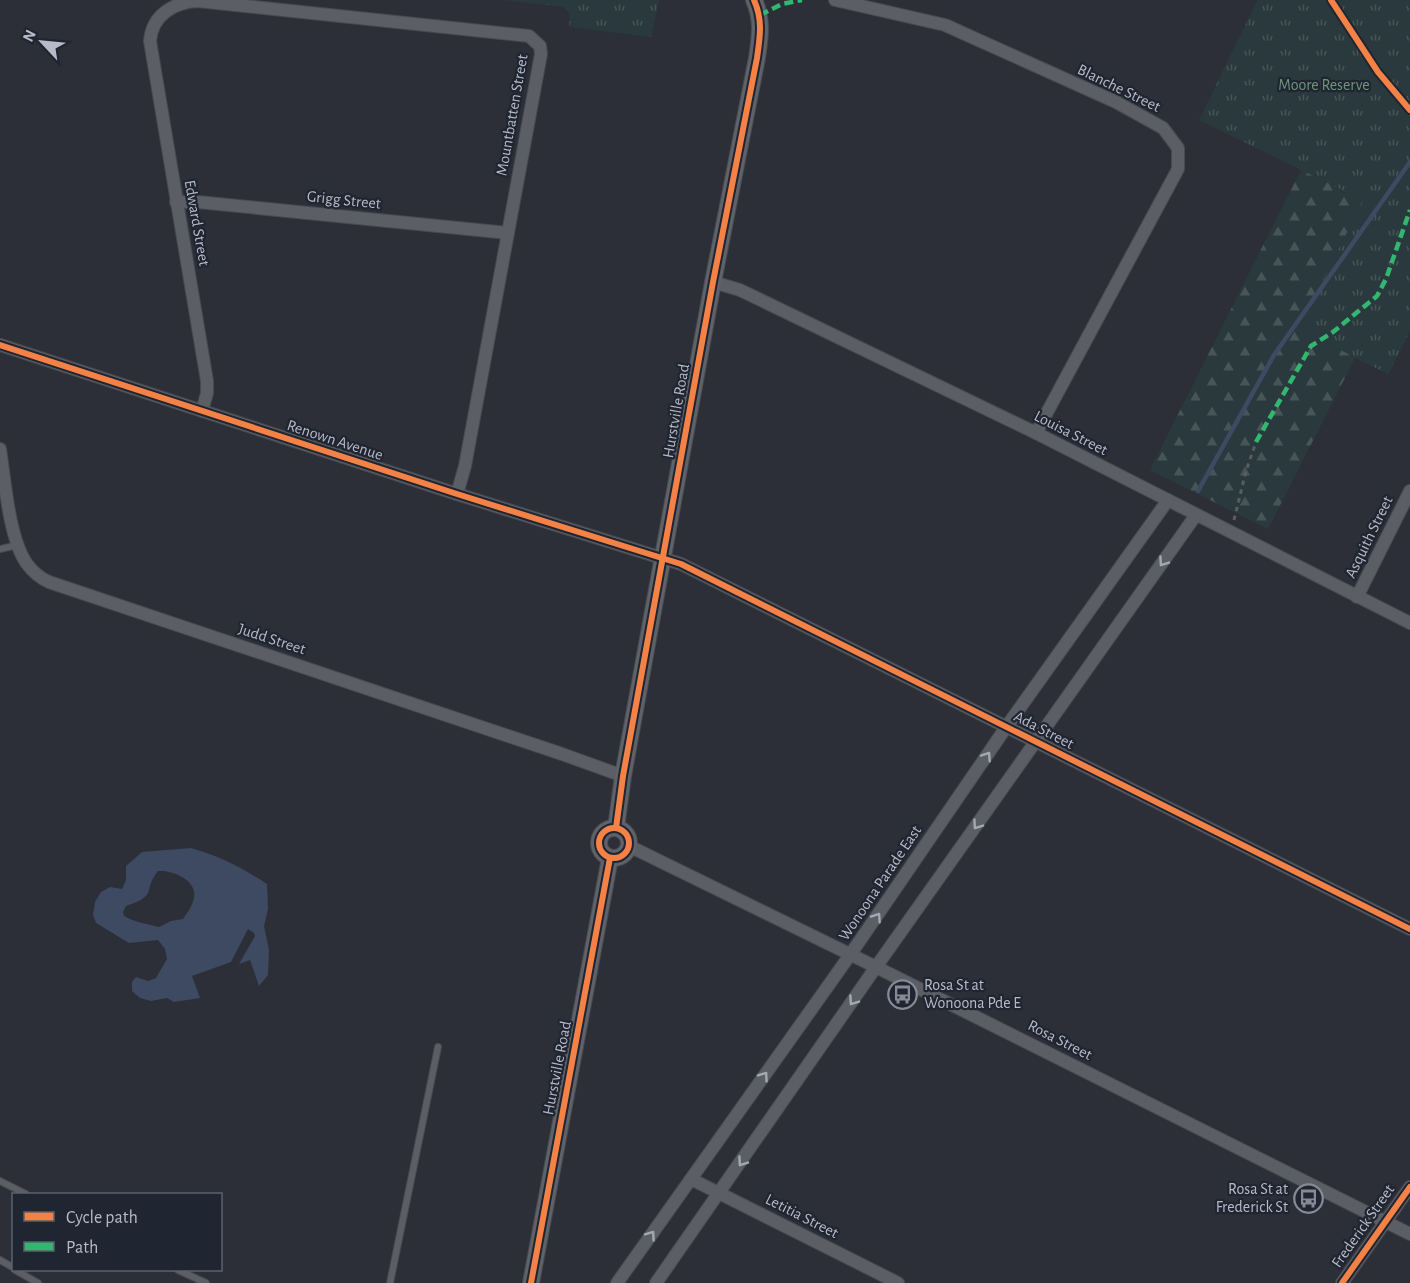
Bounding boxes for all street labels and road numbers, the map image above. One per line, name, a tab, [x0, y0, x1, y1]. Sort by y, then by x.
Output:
street label: Mountbatten Street	[493, 53, 531, 177]
street label: Blanche Street	[1075, 61, 1163, 115]
street label: Edward Street	[182, 179, 212, 267]
street label: Grigg Street	[306, 188, 382, 212]
street label: Hurstville Road	[660, 363, 692, 459]
street label: Louisa Street	[1032, 408, 1110, 458]
street label: Renown Avenue	[285, 417, 385, 463]
street label: Asquith Street	[1342, 493, 1396, 581]
street label: Judd Street	[236, 621, 308, 657]
street label: Ada Street	[1011, 708, 1077, 752]
street label: Wonoona Parade East	[836, 823, 924, 943]
street label: Rosa Street	[1025, 1017, 1095, 1063]
street label: Hurstville Road	[540, 1020, 574, 1116]
street label: Frederick Street	[1329, 1182, 1397, 1270]
street label: Letitia Street	[763, 1191, 841, 1241]

